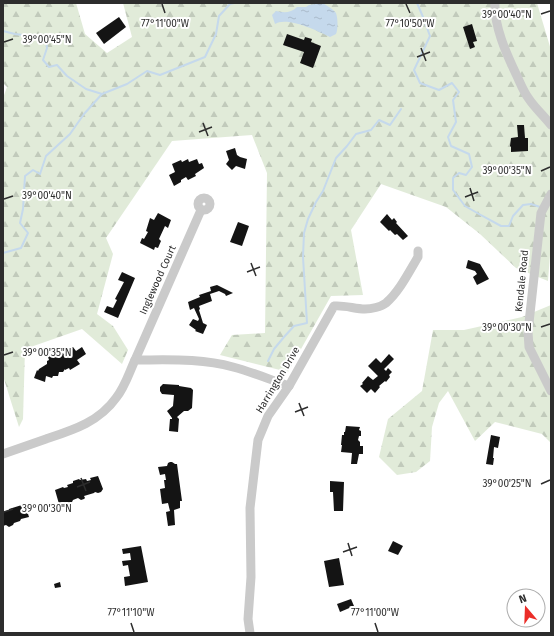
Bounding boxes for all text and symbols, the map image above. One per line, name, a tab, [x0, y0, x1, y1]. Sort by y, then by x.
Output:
text: 39°00'40"N	[482, 9, 532, 21]
text: 77°11'00"W	[141, 18, 190, 30]
text: 77°10'50"W	[386, 18, 435, 30]
text: 39°00'45"N	[23, 34, 71, 46]
text: 39°00'35"N	[482, 165, 532, 177]
text: 39°00'40"N	[22, 190, 72, 202]
street label: Inglewood Court	[137, 243, 179, 316]
street label: Kendale Road	[513, 249, 531, 313]
text: 39°00'30"N	[482, 322, 532, 334]
street label: Harrington Drive	[254, 345, 302, 415]
text: 39°00'35"N	[22, 347, 72, 359]
text: 39°00'25"N	[482, 478, 532, 490]
text: 39°00'30"N	[22, 503, 72, 515]
north arrow	[506, 588, 546, 628]
text: N	[517, 592, 528, 606]
text: 77°11'10"W	[108, 607, 155, 619]
text: 77°11'00"W	[351, 607, 400, 619]

